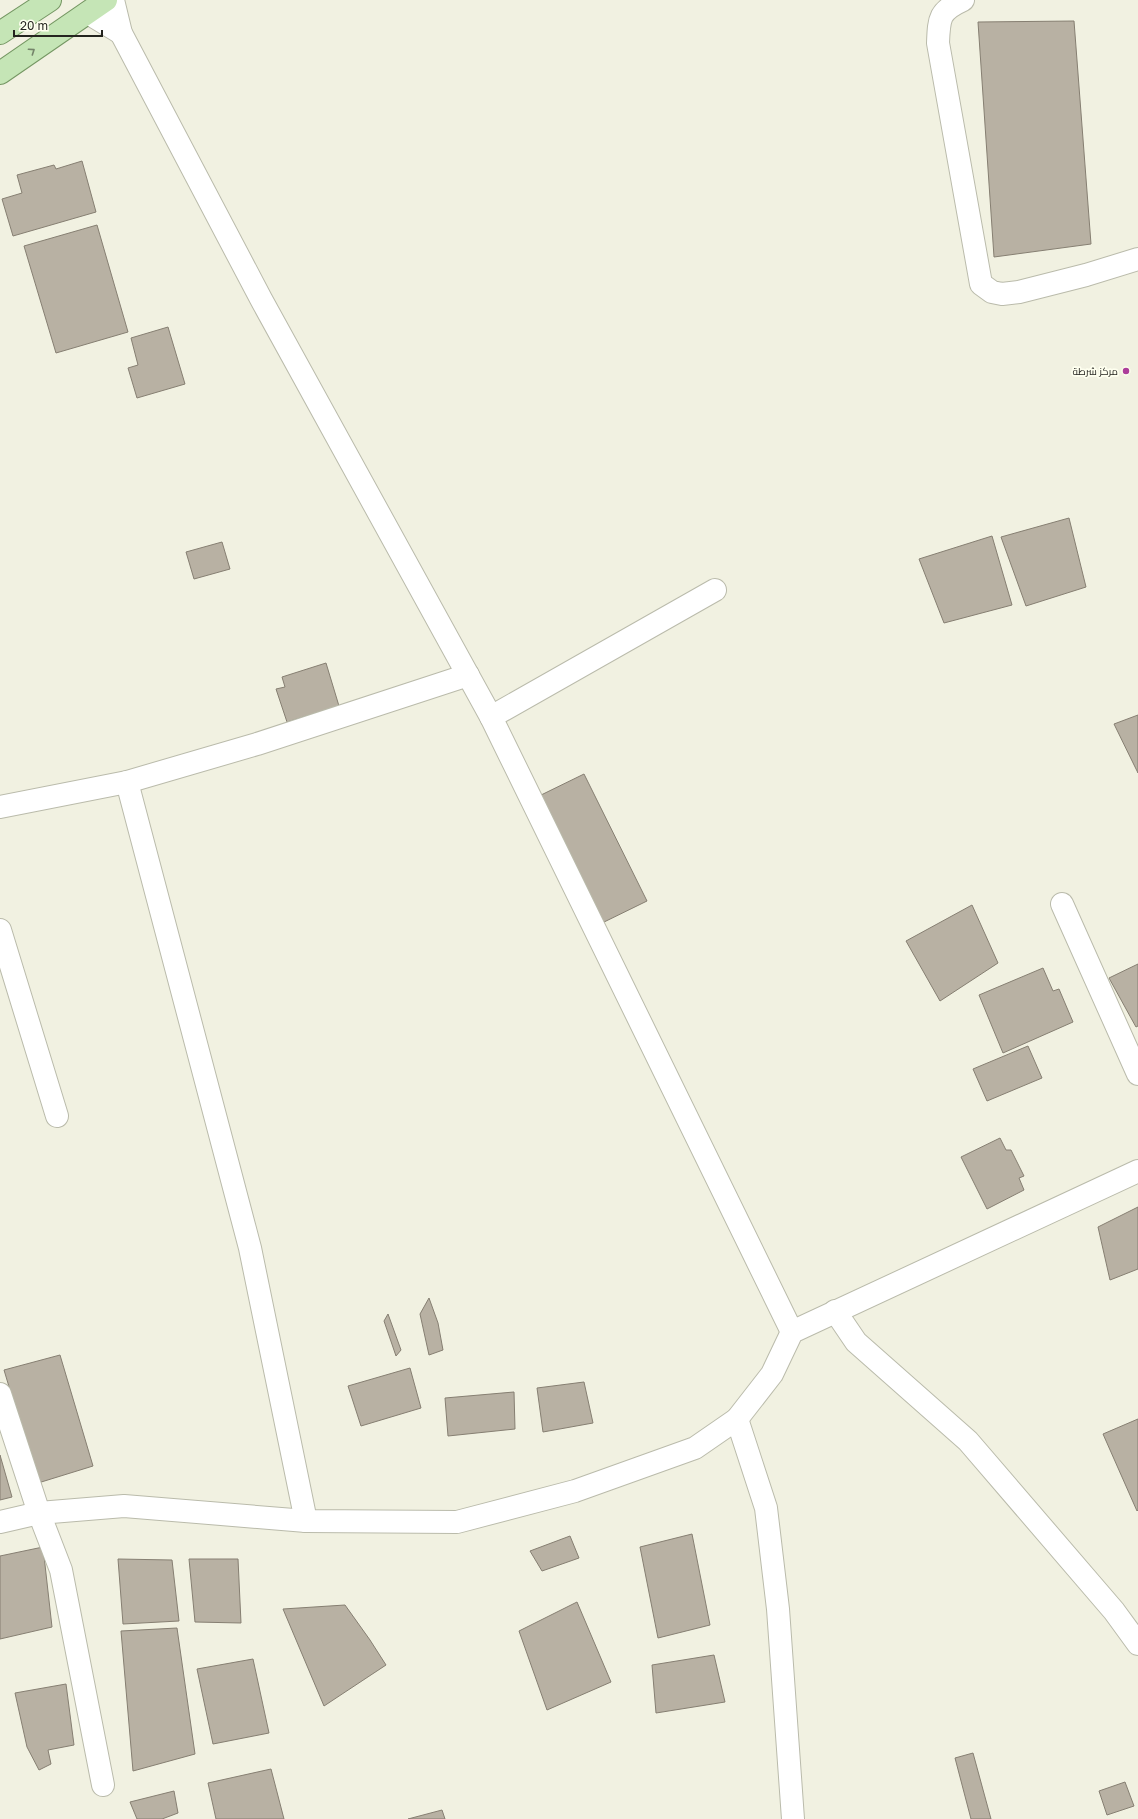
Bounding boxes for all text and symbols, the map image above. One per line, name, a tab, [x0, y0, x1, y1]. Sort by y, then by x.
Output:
scale bar	[14, 12, 102, 38]
text: 20 m	[20, 18, 48, 33]
one-way arrow	[28, 48, 35, 56]
place label: مركز شرطة	[1073, 365, 1118, 377]
marker: مركز شرطة	[1121, 366, 1131, 376]

